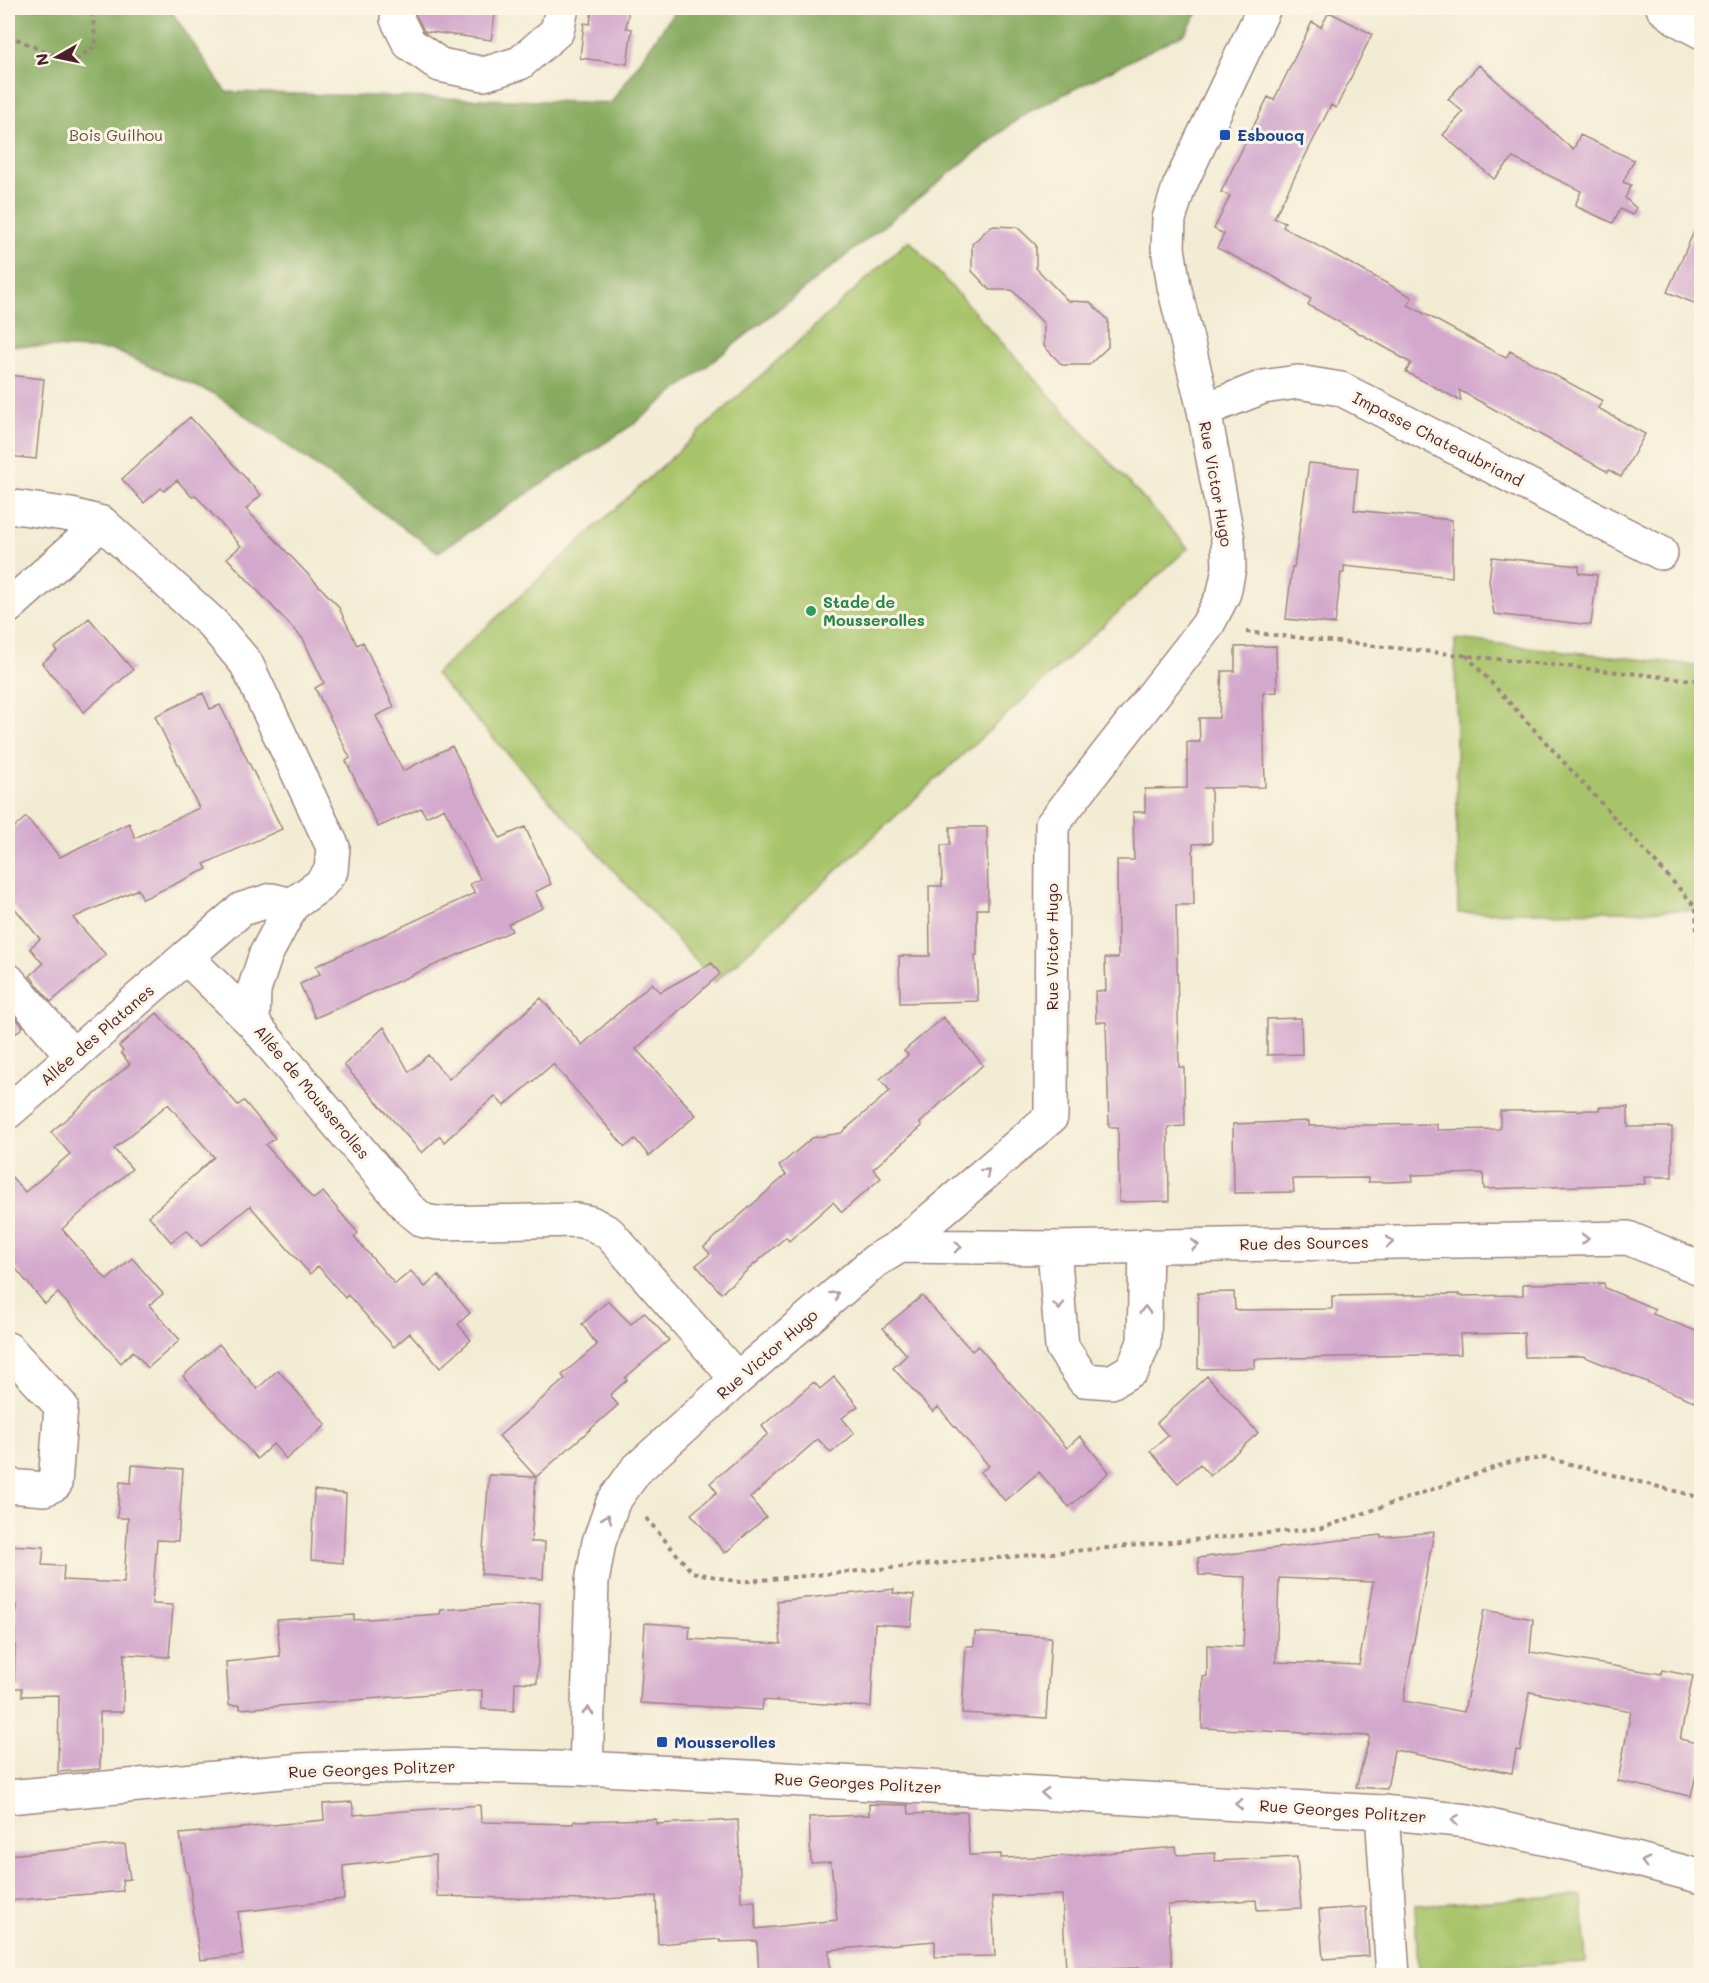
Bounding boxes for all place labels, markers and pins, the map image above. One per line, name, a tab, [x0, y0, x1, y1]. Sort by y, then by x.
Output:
place label: Esboucq	[1237, 124, 1304, 145]
marker: Esboucq	[1218, 128, 1232, 142]
place label: Stade de Mousserolles	[823, 591, 925, 630]
marker: Stade de Mousserolles	[804, 604, 818, 618]
place label: Mousserolles	[674, 1731, 776, 1752]
marker: Mousserolles	[655, 1735, 669, 1749]

